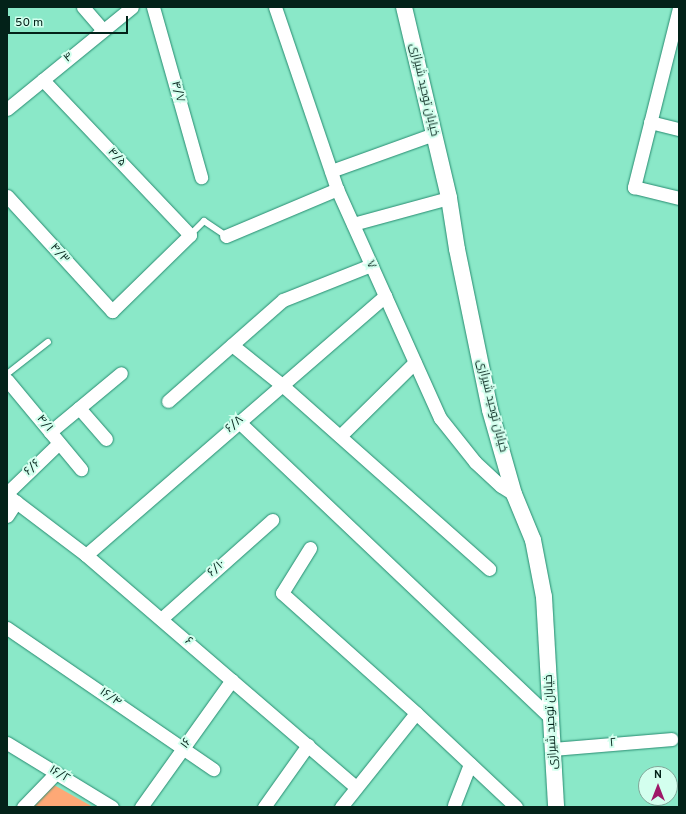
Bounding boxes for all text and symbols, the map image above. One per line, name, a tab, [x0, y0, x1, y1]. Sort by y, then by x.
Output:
scale bar	[10, 8, 130, 34]
text: 50 m	[15, 15, 43, 31]
street label: خیابان توحید شیرازی	[405, 42, 441, 138]
street label: ۴	[61, 50, 77, 66]
street label: ۴/۷	[167, 80, 187, 104]
street label: ۴/۵	[104, 146, 128, 170]
street label: ۴/۳	[46, 241, 72, 267]
street label: ۷	[362, 259, 378, 271]
street label: خیابان توحید شیرازی	[473, 358, 509, 454]
street label: ۴/۱	[33, 413, 55, 435]
street label: ۶/۸	[223, 413, 247, 437]
street label: ۶/۶	[22, 457, 44, 479]
street label: ۶/۱۰	[205, 558, 229, 580]
street label: ۶	[181, 635, 195, 649]
street label: خیابان توحید شیرازی	[542, 674, 562, 770]
street label: ۱۶/۴	[96, 686, 124, 710]
street label: ۱۶	[178, 736, 196, 752]
street label: ۲	[609, 737, 617, 751]
street label: ۱۶/۲	[46, 763, 72, 787]
north arrow	[638, 766, 678, 806]
text: N	[654, 768, 662, 782]

